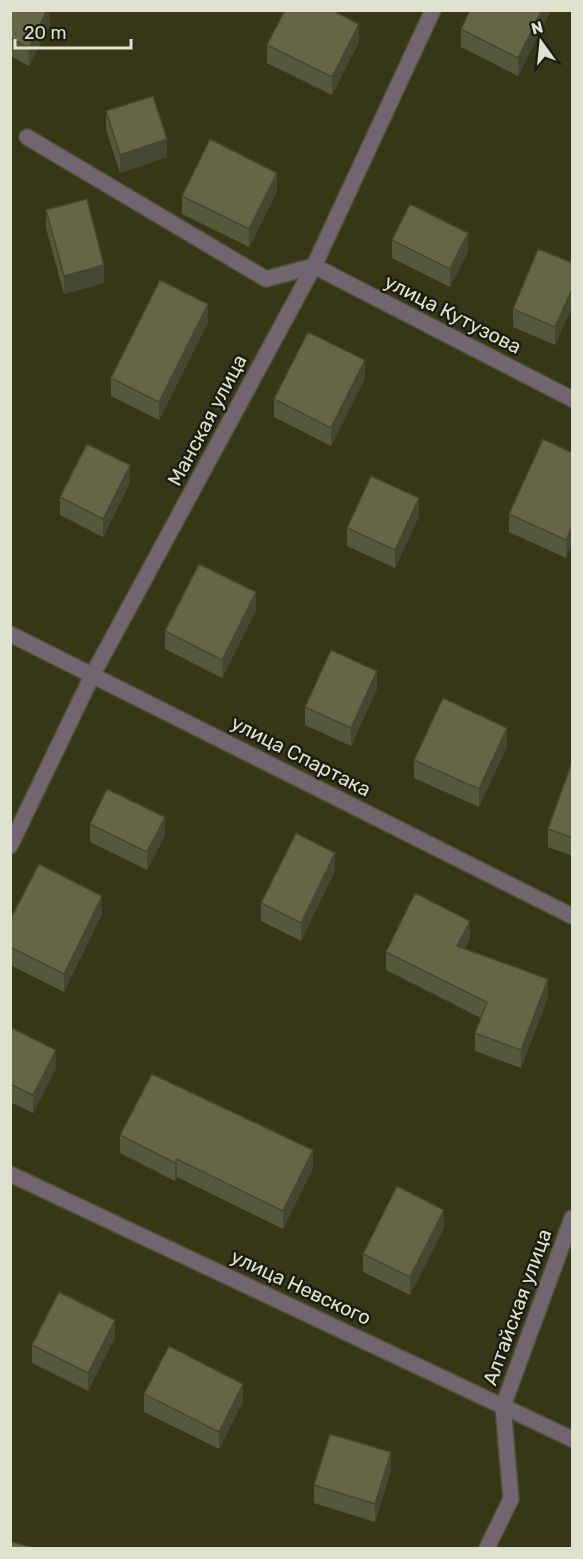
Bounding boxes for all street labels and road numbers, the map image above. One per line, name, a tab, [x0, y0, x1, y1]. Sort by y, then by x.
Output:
street label: улица Кутузова	[381, 269, 525, 359]
street label: Манская улица	[162, 350, 252, 490]
street label: улица Спартака	[227, 710, 375, 802]
street label: Алтайская улица	[478, 1226, 556, 1388]
street label: улица Невского	[227, 1244, 375, 1330]

